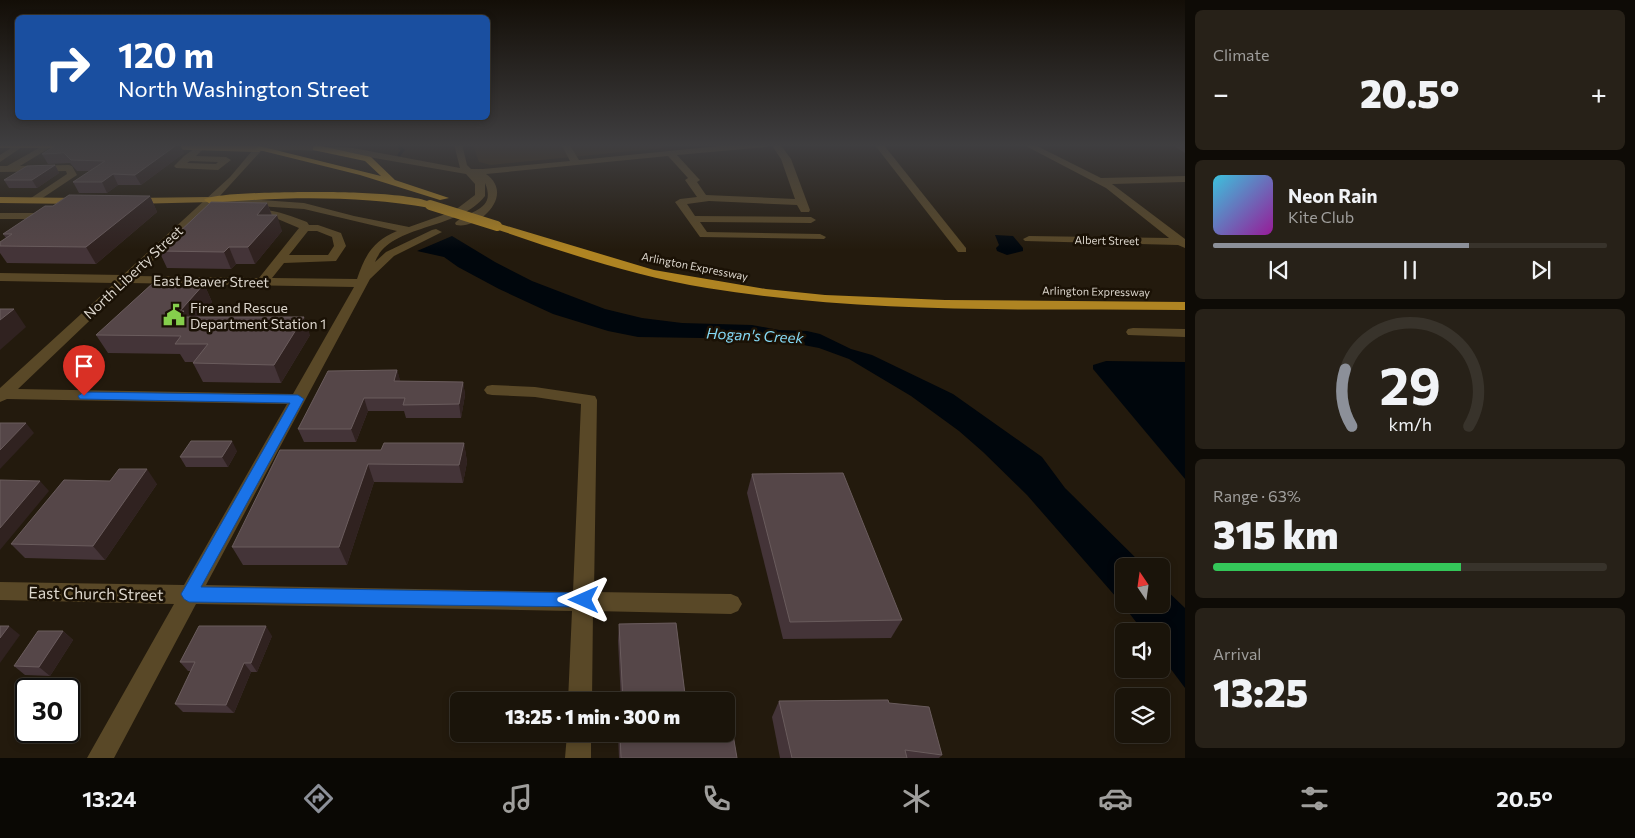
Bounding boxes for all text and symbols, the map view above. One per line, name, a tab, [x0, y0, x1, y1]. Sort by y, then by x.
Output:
text: 120 m	[118, 32, 214, 75]
icon: right	[35, 35, 100, 100]
text: Climate	[1213, 45, 1269, 64]
text: 20.5°	[1360, 69, 1460, 116]
text: North Washington Street	[118, 75, 369, 102]
text: −	[1213, 76, 1229, 110]
text: +	[1591, 76, 1607, 110]
text: Neon Rain	[1288, 184, 1378, 207]
text: Kite Club	[1288, 207, 1354, 226]
street label: North Liberty Street	[80, 222, 186, 322]
street label: Albert Street	[1074, 233, 1140, 247]
street label: Arlington Expressway	[641, 249, 750, 283]
icon: previous	[1265, 256, 1293, 284]
icon: pause	[1396, 256, 1424, 284]
icon: next	[1527, 256, 1555, 284]
street label: East Beaver Street	[153, 271, 269, 291]
street label: Arlington Expressway	[1042, 284, 1150, 298]
place label: Fire and Rescue Department Station 1	[190, 299, 326, 332]
public building icon: Fire and Rescue Department Station 1	[161, 302, 187, 328]
water label: Hogan's Creek	[706, 323, 805, 347]
pin	[63, 345, 105, 396]
icon: arrive	[70, 352, 98, 380]
text: 29	[1379, 352, 1441, 416]
text: km/h	[1388, 413, 1432, 435]
text: Range · 63%	[1213, 486, 1301, 505]
text: 315 km	[1213, 510, 1338, 557]
north arrow	[1115, 558, 1170, 612]
map controls	[1115, 558, 1170, 743]
position arrow	[557, 573, 609, 625]
street label: East Church Street	[28, 582, 164, 604]
button: sound	[1115, 623, 1170, 678]
text: Arrival	[1213, 644, 1261, 663]
text: 13:25	[1213, 668, 1308, 715]
speed limit sign: 30	[15, 678, 80, 743]
button: layers	[1115, 688, 1170, 743]
text: 13:25 · 1 min · 300 m	[505, 705, 680, 728]
icon: directions	[301, 781, 336, 816]
icon: music	[500, 781, 535, 816]
icon: phone	[699, 781, 734, 816]
icon: climate	[899, 781, 934, 816]
icon: car	[1098, 781, 1133, 816]
icon: filters	[1297, 781, 1332, 816]
text: 13:24	[82, 785, 136, 812]
text: 20.5°	[1496, 785, 1553, 812]

